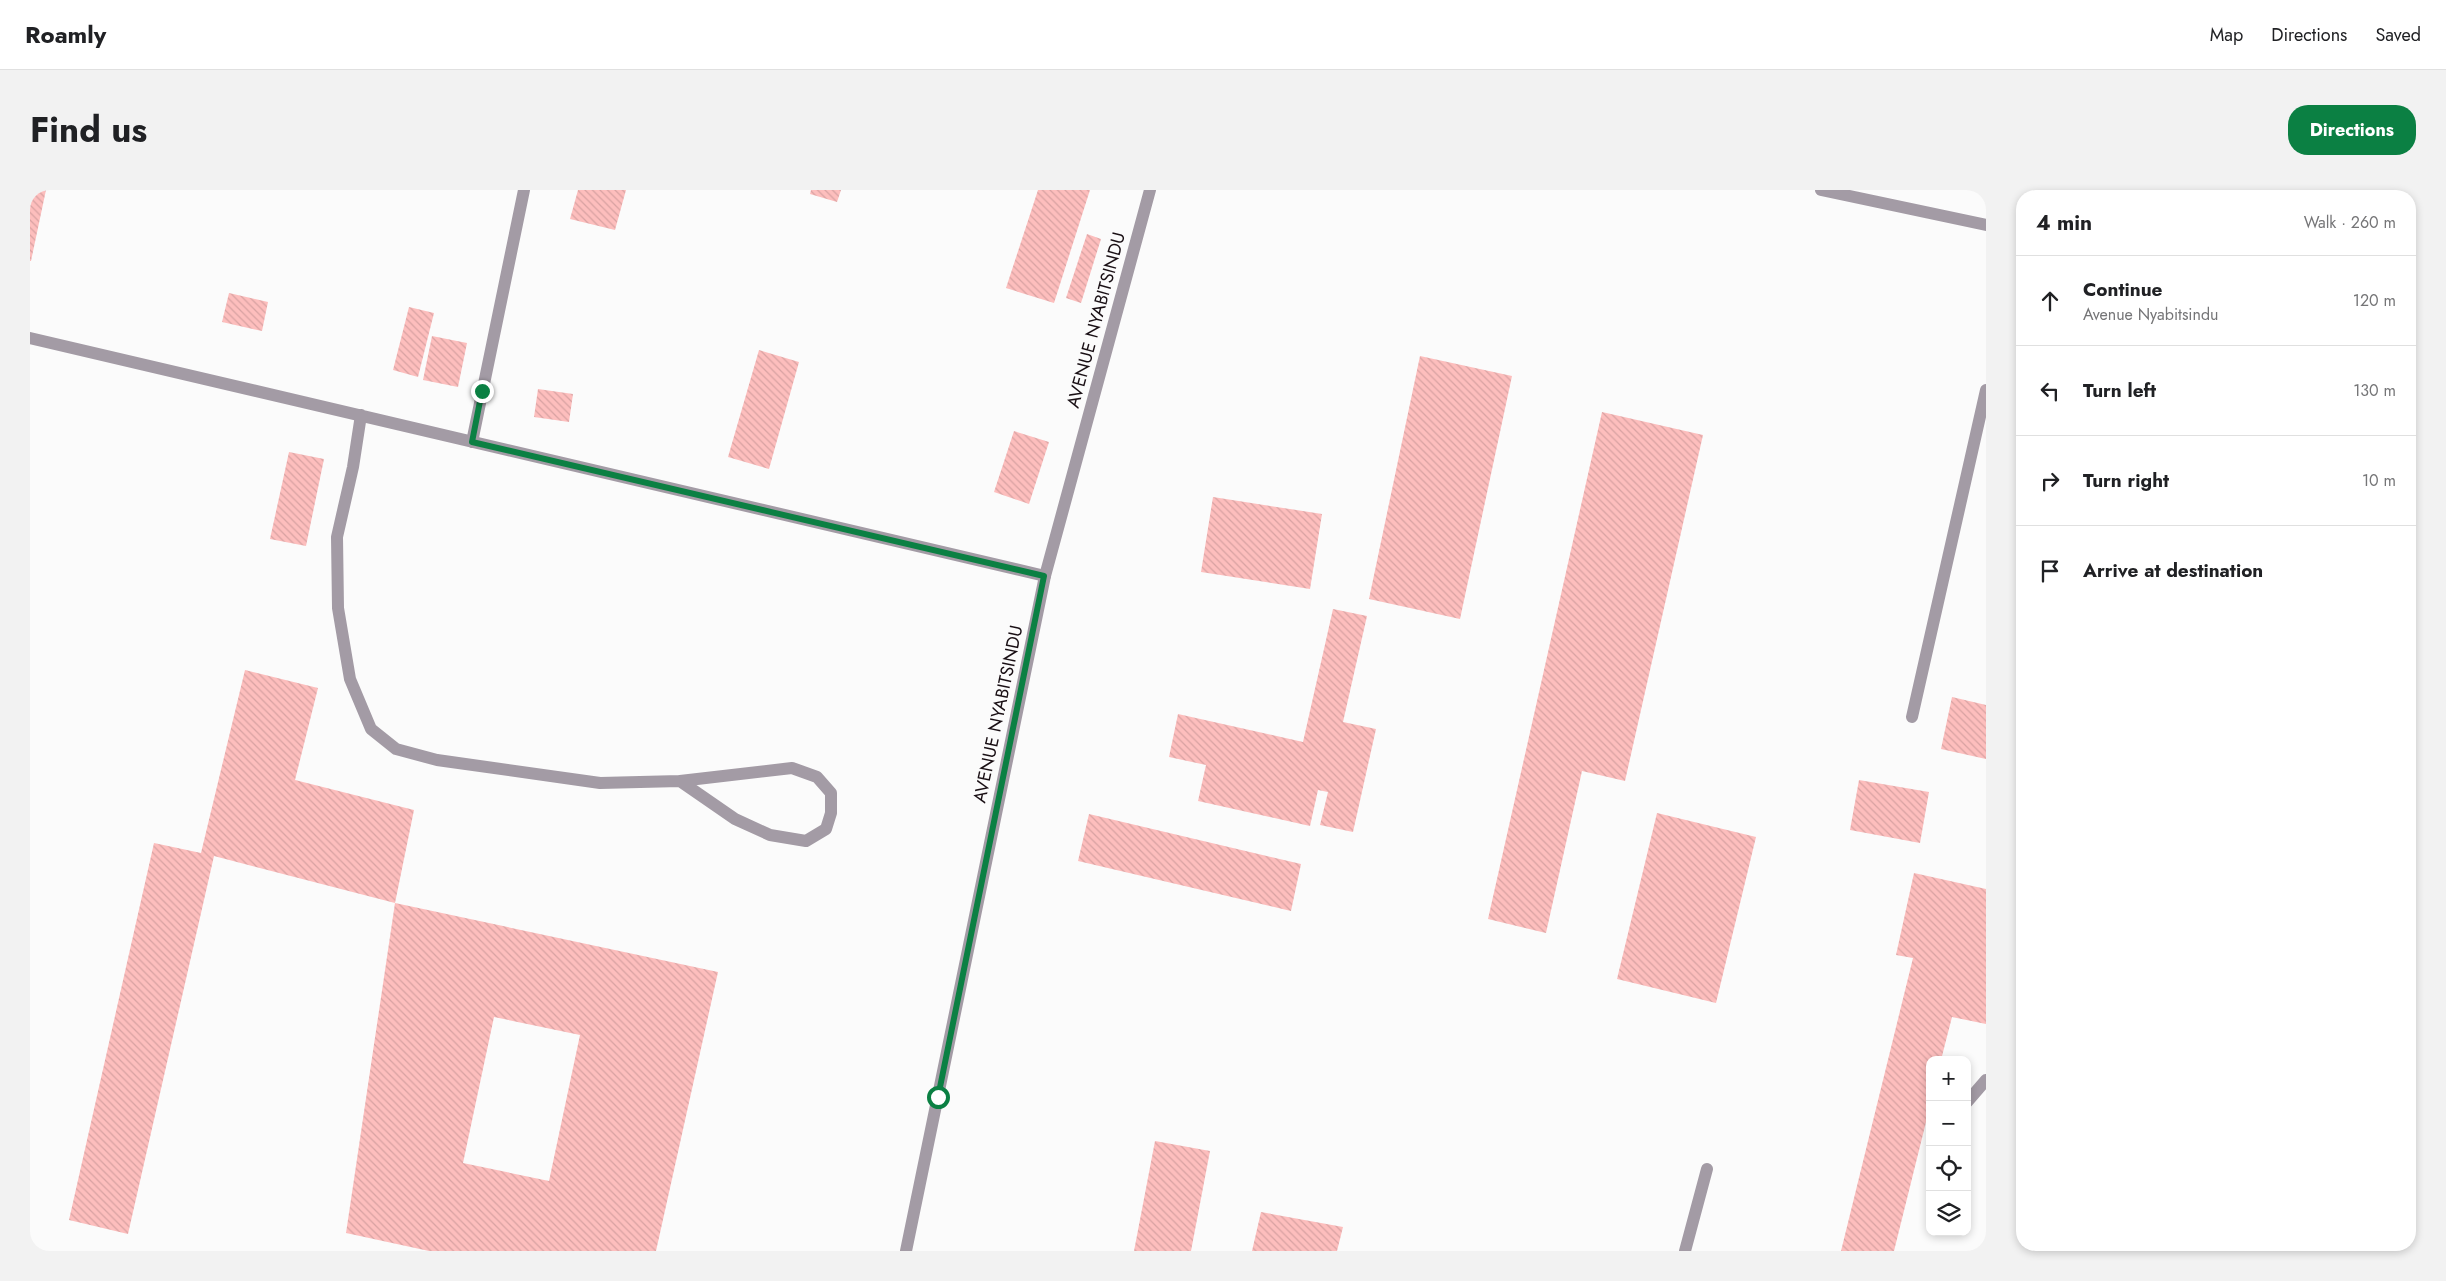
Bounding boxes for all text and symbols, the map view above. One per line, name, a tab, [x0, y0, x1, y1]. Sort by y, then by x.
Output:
text: Roamly	[25, 17, 106, 52]
text: Map	[2210, 22, 2243, 48]
text: Directions	[2271, 22, 2347, 48]
text: Saved	[2375, 22, 2421, 48]
text: Find us	[30, 105, 147, 155]
button: Directions	[2288, 105, 2416, 155]
text: 4 min	[2036, 208, 2092, 238]
text: Walk · 260 m	[2304, 211, 2396, 234]
street label: AVENUE NYABITSINDU	[1060, 229, 1132, 411]
text: Continue	[2083, 276, 2162, 303]
icon: ahead	[2036, 287, 2064, 315]
text: 120 m	[2353, 289, 2396, 312]
text: Avenue Nyabitsindu	[2083, 303, 2218, 326]
icon: left	[2036, 377, 2064, 405]
text: Turn left	[2083, 377, 2156, 404]
text: 130 m	[2353, 379, 2396, 402]
route end	[471, 380, 494, 403]
icon: right	[2036, 467, 2064, 495]
text: Turn right	[2083, 467, 2169, 494]
text: 10 m	[2362, 469, 2396, 492]
icon: arrive	[2036, 557, 2064, 585]
text: Arrive at destination	[2083, 557, 2263, 584]
street label: AVENUE NYABITSINDU	[966, 623, 1030, 805]
map controls	[1926, 1056, 1971, 1236]
button: +	[1926, 1056, 1971, 1101]
route start	[927, 1086, 950, 1109]
button: −	[1926, 1101, 1971, 1146]
button: locate	[1926, 1146, 1971, 1191]
button: layers	[1926, 1191, 1971, 1236]

